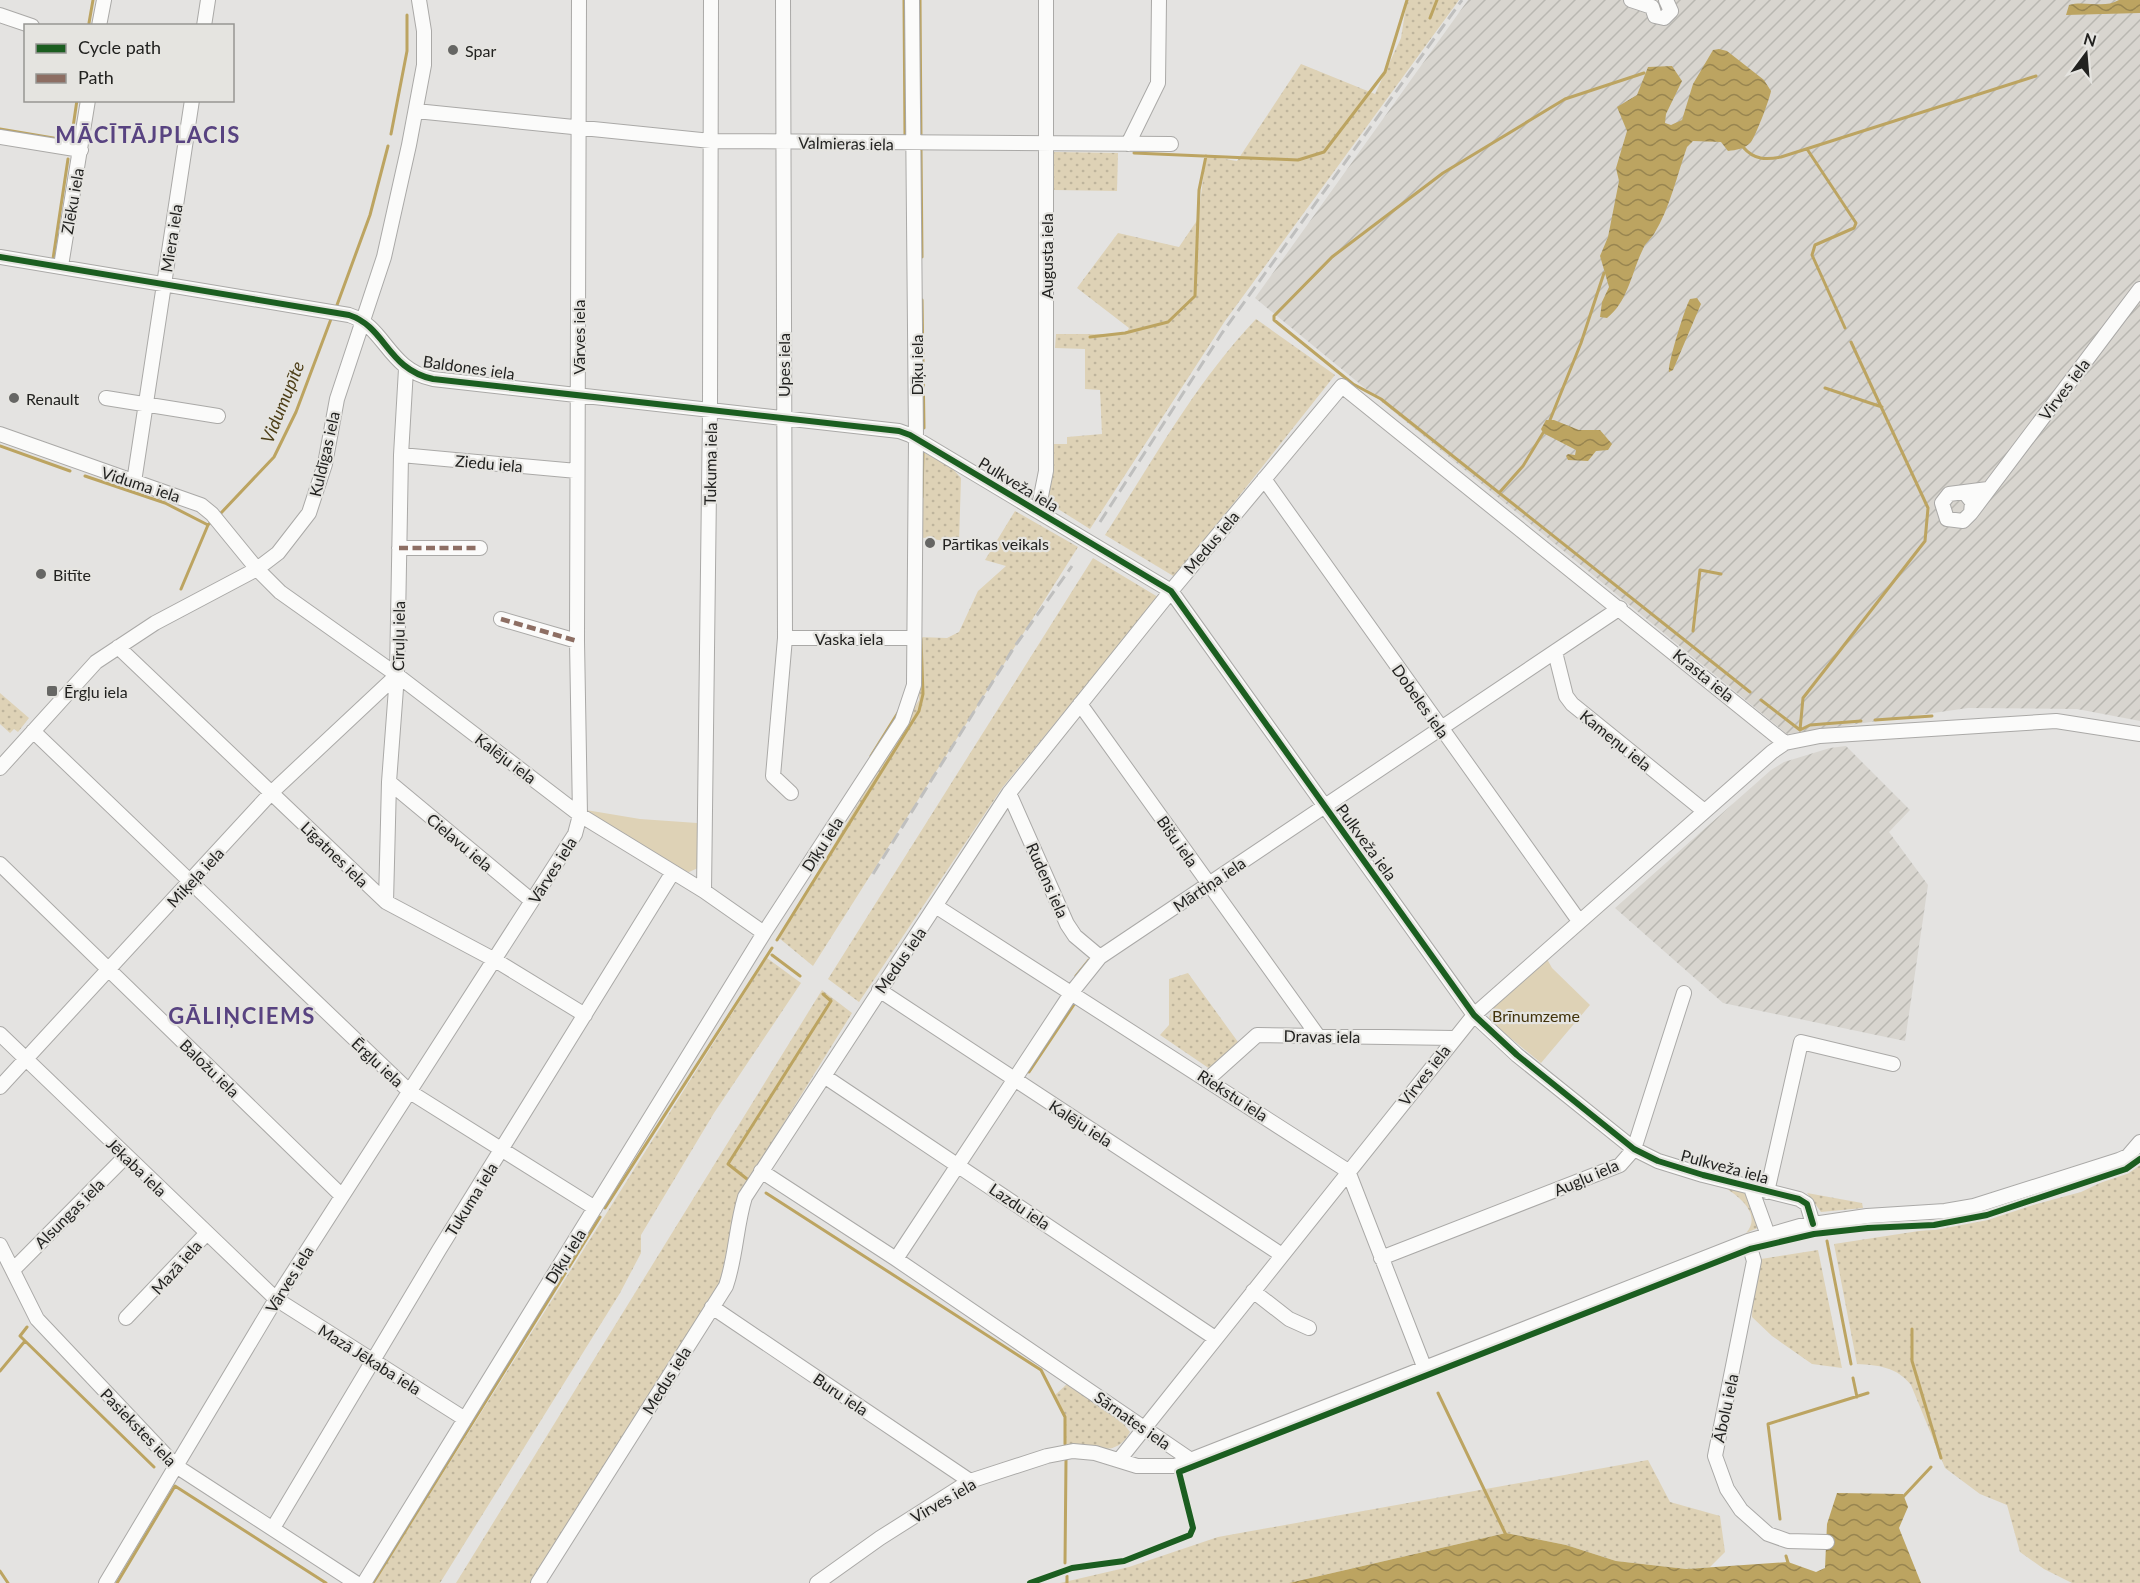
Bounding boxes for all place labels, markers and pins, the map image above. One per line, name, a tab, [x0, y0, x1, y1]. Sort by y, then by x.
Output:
place label: Spar	[465, 41, 496, 60]
marker: Spar	[446, 43, 460, 57]
place label: Renault	[26, 389, 80, 408]
marker: Renault	[7, 391, 21, 405]
place label: Pārtikas veikals	[942, 534, 1049, 553]
marker: Pārtikas veikals	[923, 536, 937, 550]
place label: Bitīte	[53, 565, 91, 584]
marker: Bitīte	[34, 567, 48, 581]
place label: Ērgļu iela	[64, 682, 128, 701]
marker: Ērgļu iela	[45, 684, 59, 698]

